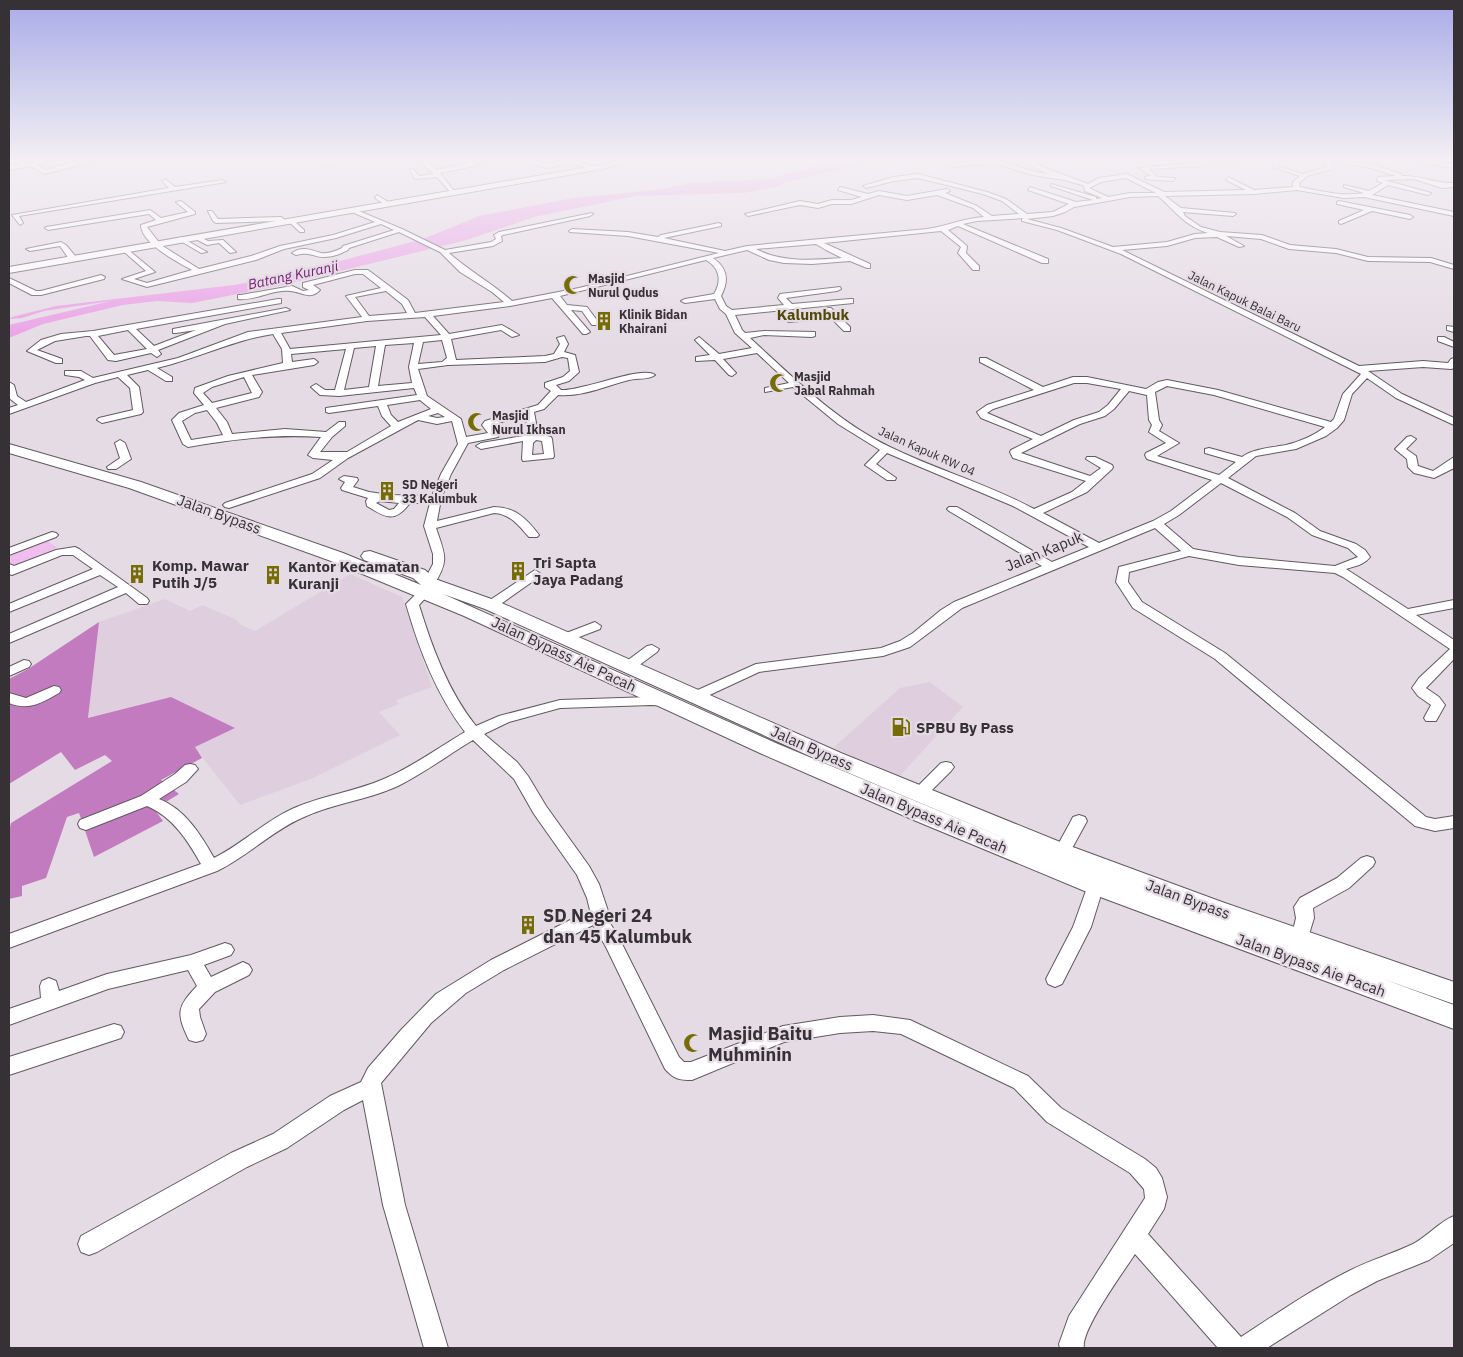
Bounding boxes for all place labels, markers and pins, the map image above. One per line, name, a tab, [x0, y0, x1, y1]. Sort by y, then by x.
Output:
place label: Masjid Nurul Qudus	[588, 271, 659, 300]
mosque icon: Masjid Nurul Qudus	[562, 274, 584, 296]
place label: Klinik Bidan Khairani	[619, 307, 687, 336]
building icon: Klinik Bidan Khairani	[593, 310, 615, 332]
place label: Masjid Jabal Rahmah	[794, 369, 875, 398]
mosque icon: Masjid Jabal Rahmah	[768, 372, 790, 394]
place label: Masjid Nurul Ikhsan	[492, 408, 566, 437]
mosque icon: Masjid Nurul Ikhsan	[466, 411, 488, 433]
place label: SD Negeri 33 Kalumbuk	[402, 477, 477, 506]
building icon: SD Negeri 33 Kalumbuk	[376, 480, 398, 502]
place label: Tri Sapta Jaya Padang	[533, 553, 623, 589]
place label: Komp. Mawar Putih J/5	[152, 556, 249, 592]
place label: Kantor Kecamatan Kuranji	[288, 557, 419, 593]
building icon: Tri Sapta Jaya Padang	[507, 560, 529, 582]
building icon: Komp. Mawar Putih J/5	[126, 563, 148, 585]
building icon: Kantor Kecamatan Kuranji	[262, 564, 284, 586]
fuel station icon: SPBU By Pass	[890, 716, 912, 738]
place label: SPBU By Pass	[916, 718, 1014, 737]
place label: SD Negeri 24 dan 45 Kalumbuk	[543, 904, 693, 948]
building icon: SD Negeri 24 dan 45 Kalumbuk	[517, 914, 539, 936]
place label: Masjid Baitu Muhminin	[708, 1022, 813, 1066]
mosque icon: Masjid Baitu Muhminin	[682, 1032, 704, 1054]

